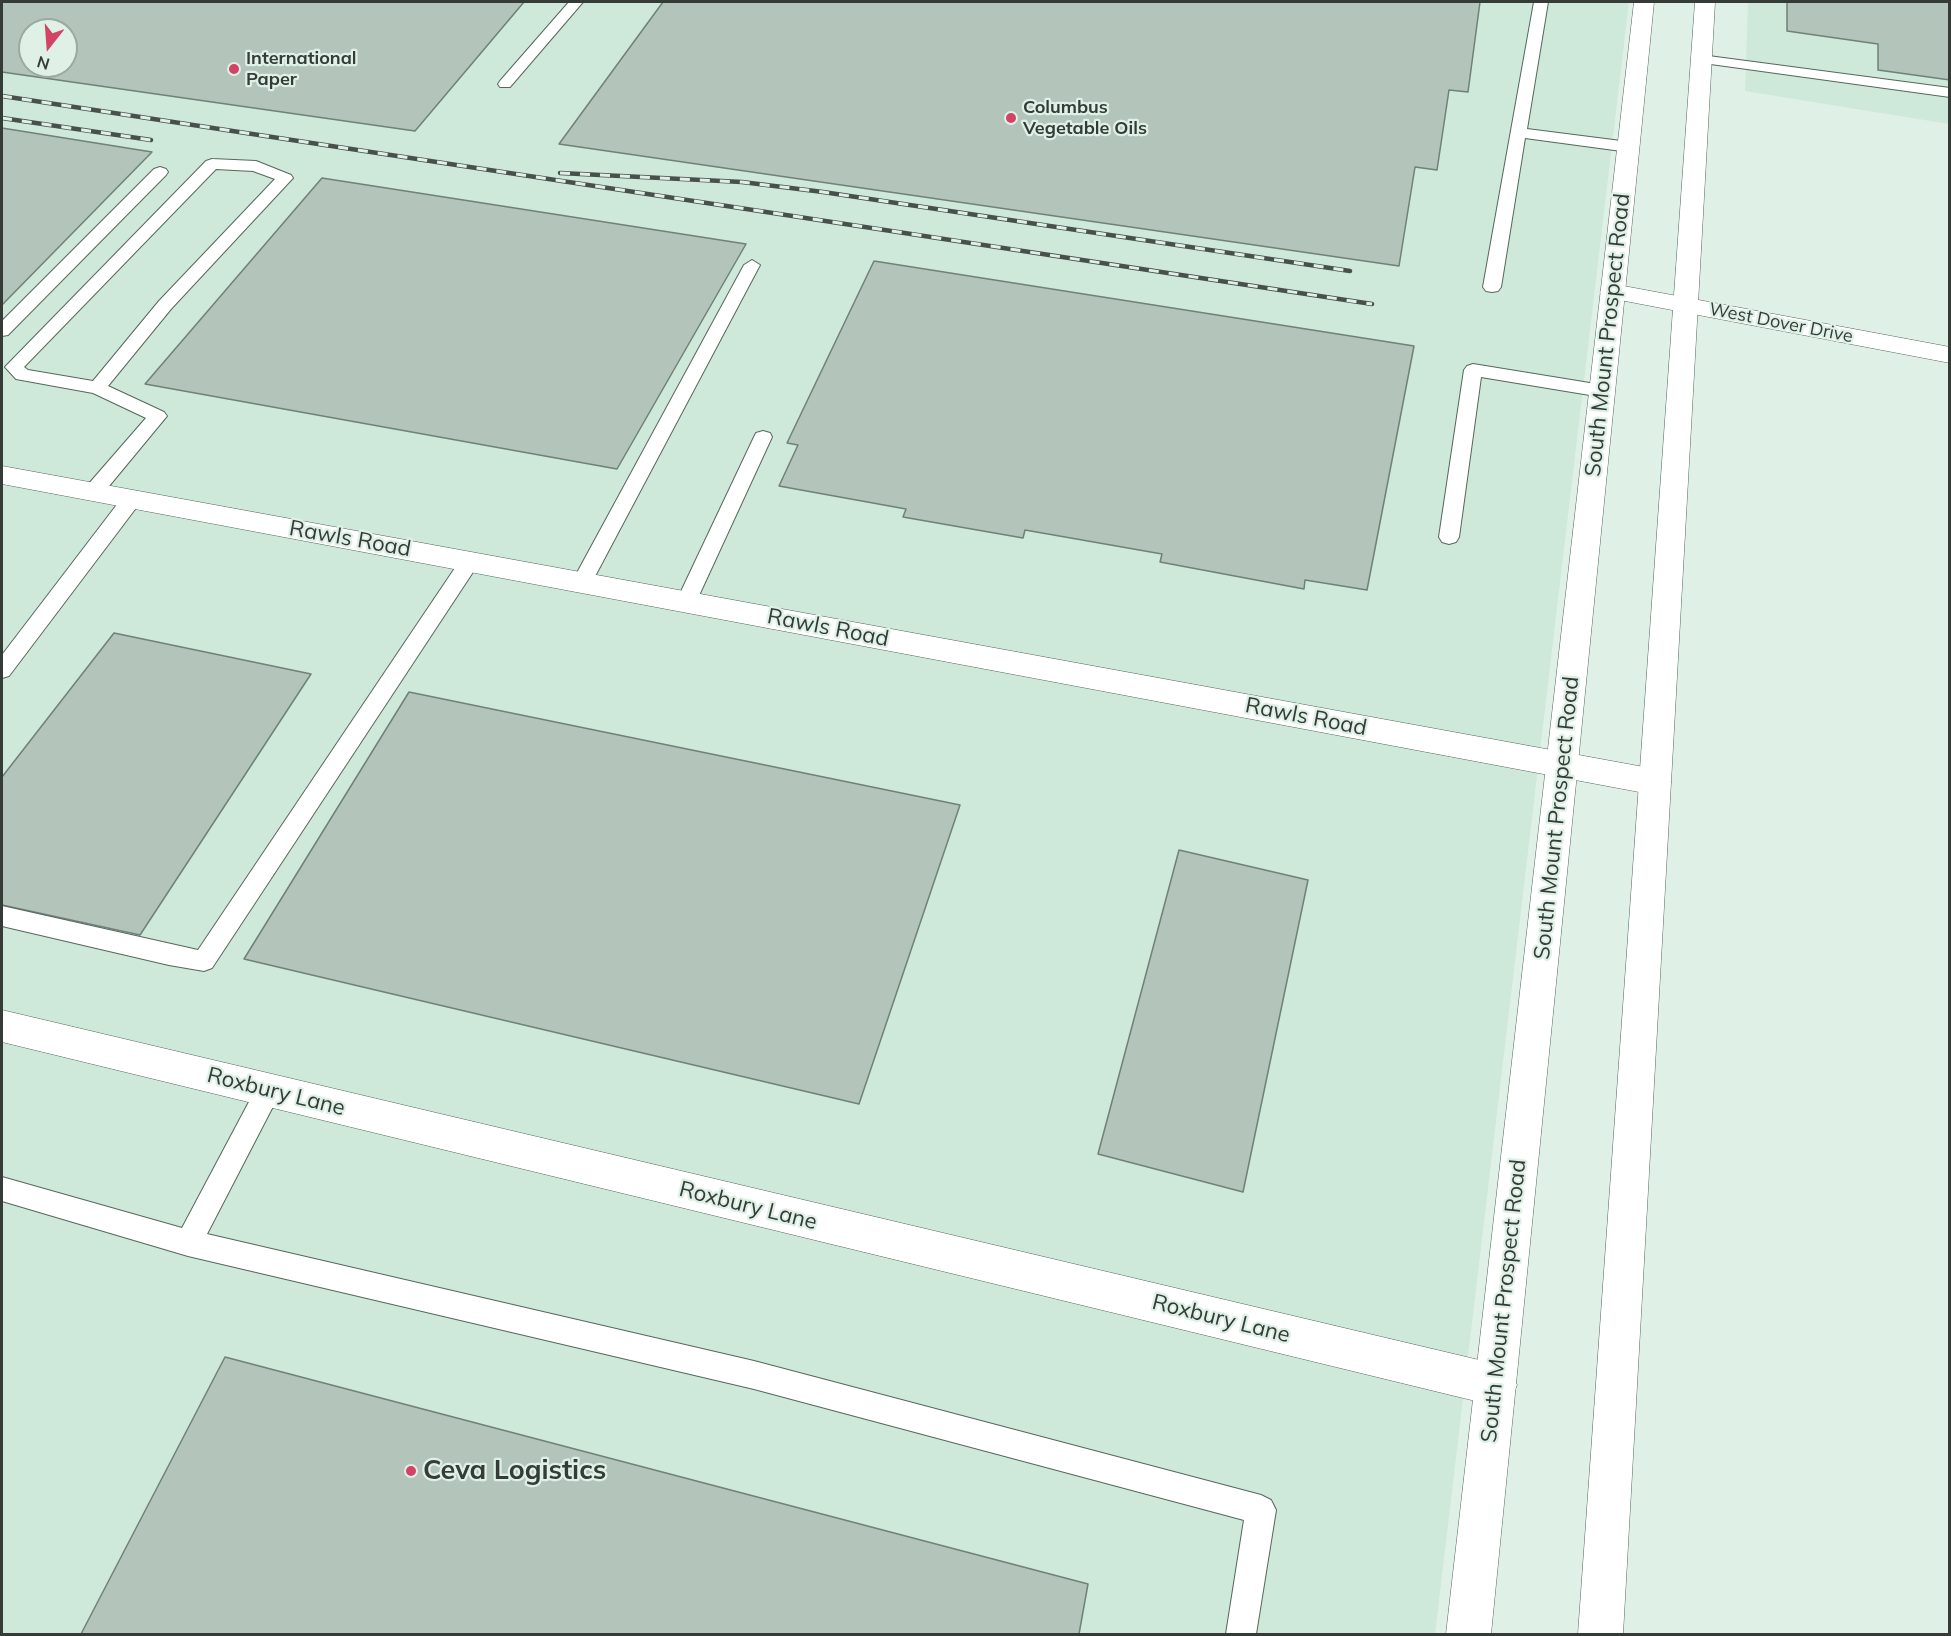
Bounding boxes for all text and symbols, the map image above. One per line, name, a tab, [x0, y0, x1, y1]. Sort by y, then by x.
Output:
north arrow	[18, 18, 78, 78]
place label: International Paper	[246, 48, 357, 90]
text: N	[35, 52, 52, 75]
marker: International Paper	[227, 62, 241, 76]
place label: Columbus Vegetable Oils	[1023, 97, 1147, 140]
marker: Columbus Vegetable Oils	[1004, 111, 1018, 125]
street label: South Mount Prospect Road	[1580, 192, 1636, 478]
street label: West Dover Drive	[1707, 298, 1855, 348]
street label: Rawls Road	[287, 515, 413, 563]
street label: Rawls Road	[765, 603, 891, 653]
street label: South Mount Prospect Road	[1529, 675, 1585, 961]
street label: Rawls Road	[1243, 692, 1369, 742]
street label: Roxbury Lane	[204, 1062, 348, 1122]
street label: South Mount Prospect Road	[1476, 1158, 1532, 1444]
street label: Roxbury Lane	[676, 1176, 820, 1236]
street label: Roxbury Lane	[1149, 1289, 1293, 1349]
place label: Ceva Logistics	[423, 1455, 606, 1487]
marker: Ceva Logistics	[404, 1464, 418, 1478]

